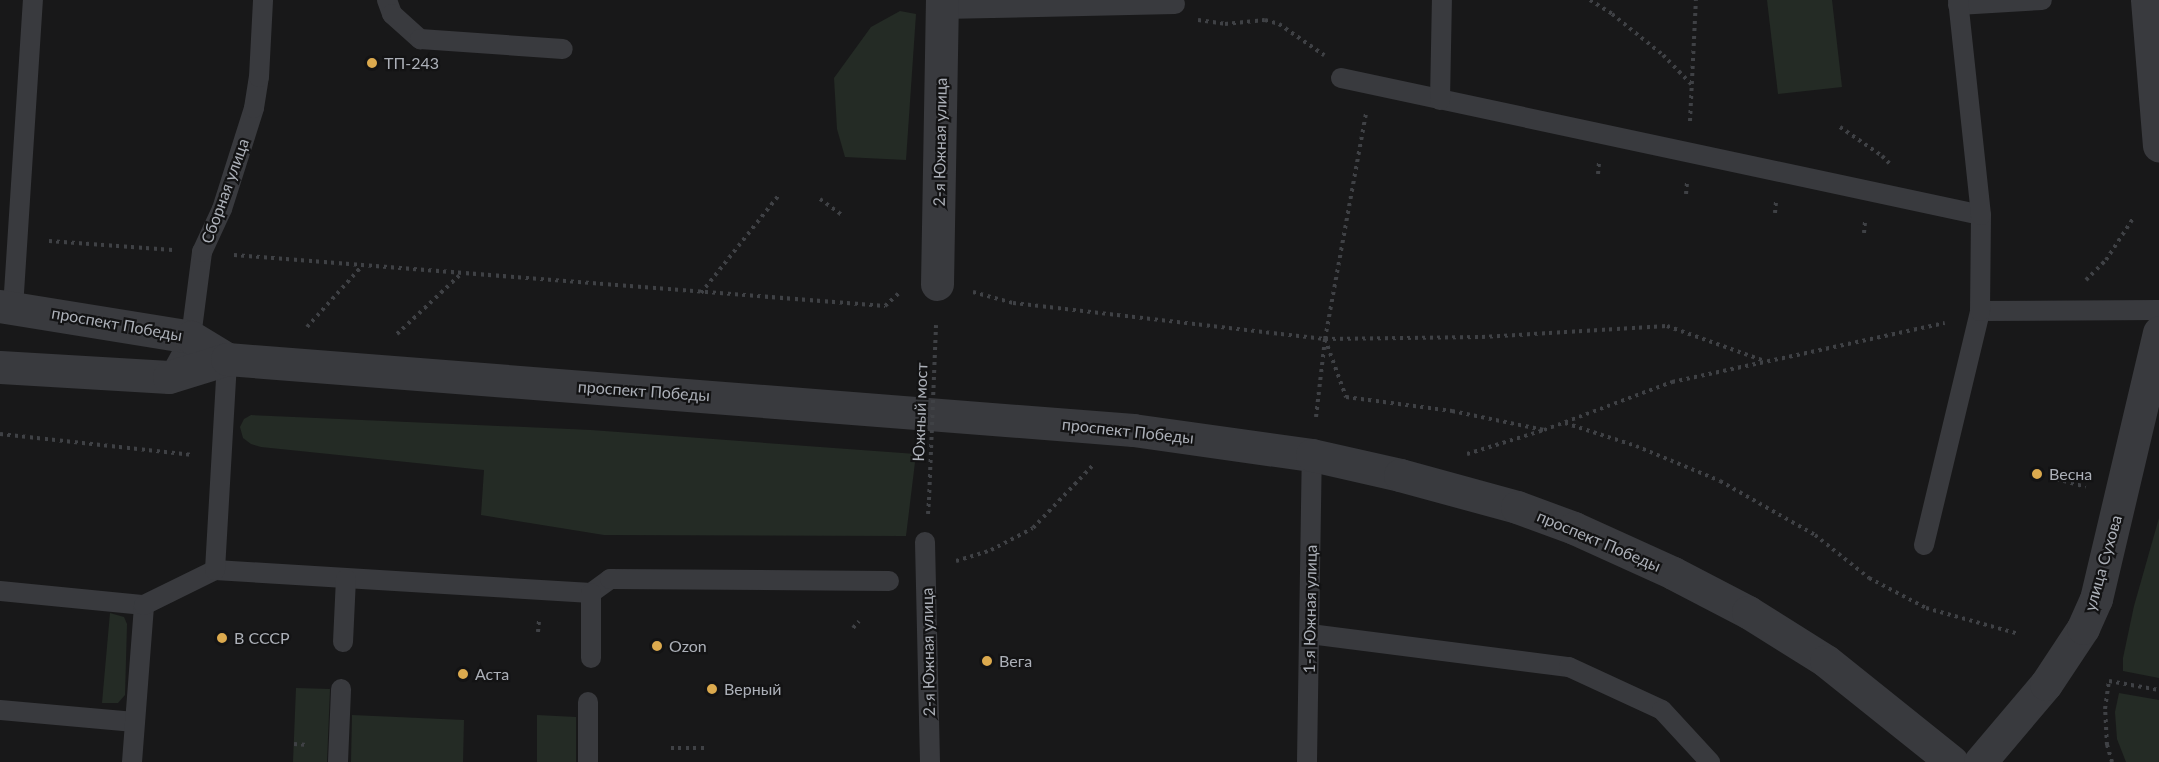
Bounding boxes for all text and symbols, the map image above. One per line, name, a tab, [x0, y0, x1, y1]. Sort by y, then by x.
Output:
place label: ТП-243	[384, 53, 439, 73]
marker: ТП-243	[365, 56, 379, 70]
street label: 2-я Южная улица	[929, 77, 951, 207]
street label: Сборная улица	[197, 136, 253, 246]
street label: проспект Победы	[50, 303, 184, 345]
street label: Южный мост	[909, 362, 931, 462]
street label: проспект Победы	[577, 377, 711, 405]
street label: проспект Победы	[1061, 415, 1195, 447]
place label: Весна	[2049, 464, 2092, 484]
marker: Весна	[2030, 467, 2044, 481]
street label: проспект Победы	[1534, 506, 1664, 576]
street label: улица Сухова	[2080, 513, 2126, 613]
street label: 1-я Южная улица	[1299, 544, 1321, 674]
street label: 2-я Южная улица	[917, 587, 939, 717]
place label: В СССР	[234, 628, 290, 648]
marker: В СССР	[215, 631, 229, 645]
place label: Ozon	[669, 636, 707, 656]
marker: Ozon	[650, 639, 664, 653]
place label: Вега	[999, 651, 1032, 671]
marker: Вега	[980, 654, 994, 668]
place label: Аста	[475, 664, 509, 684]
marker: Аста	[456, 667, 470, 681]
place label: Верный	[724, 679, 781, 699]
marker: Верный	[705, 682, 719, 696]

